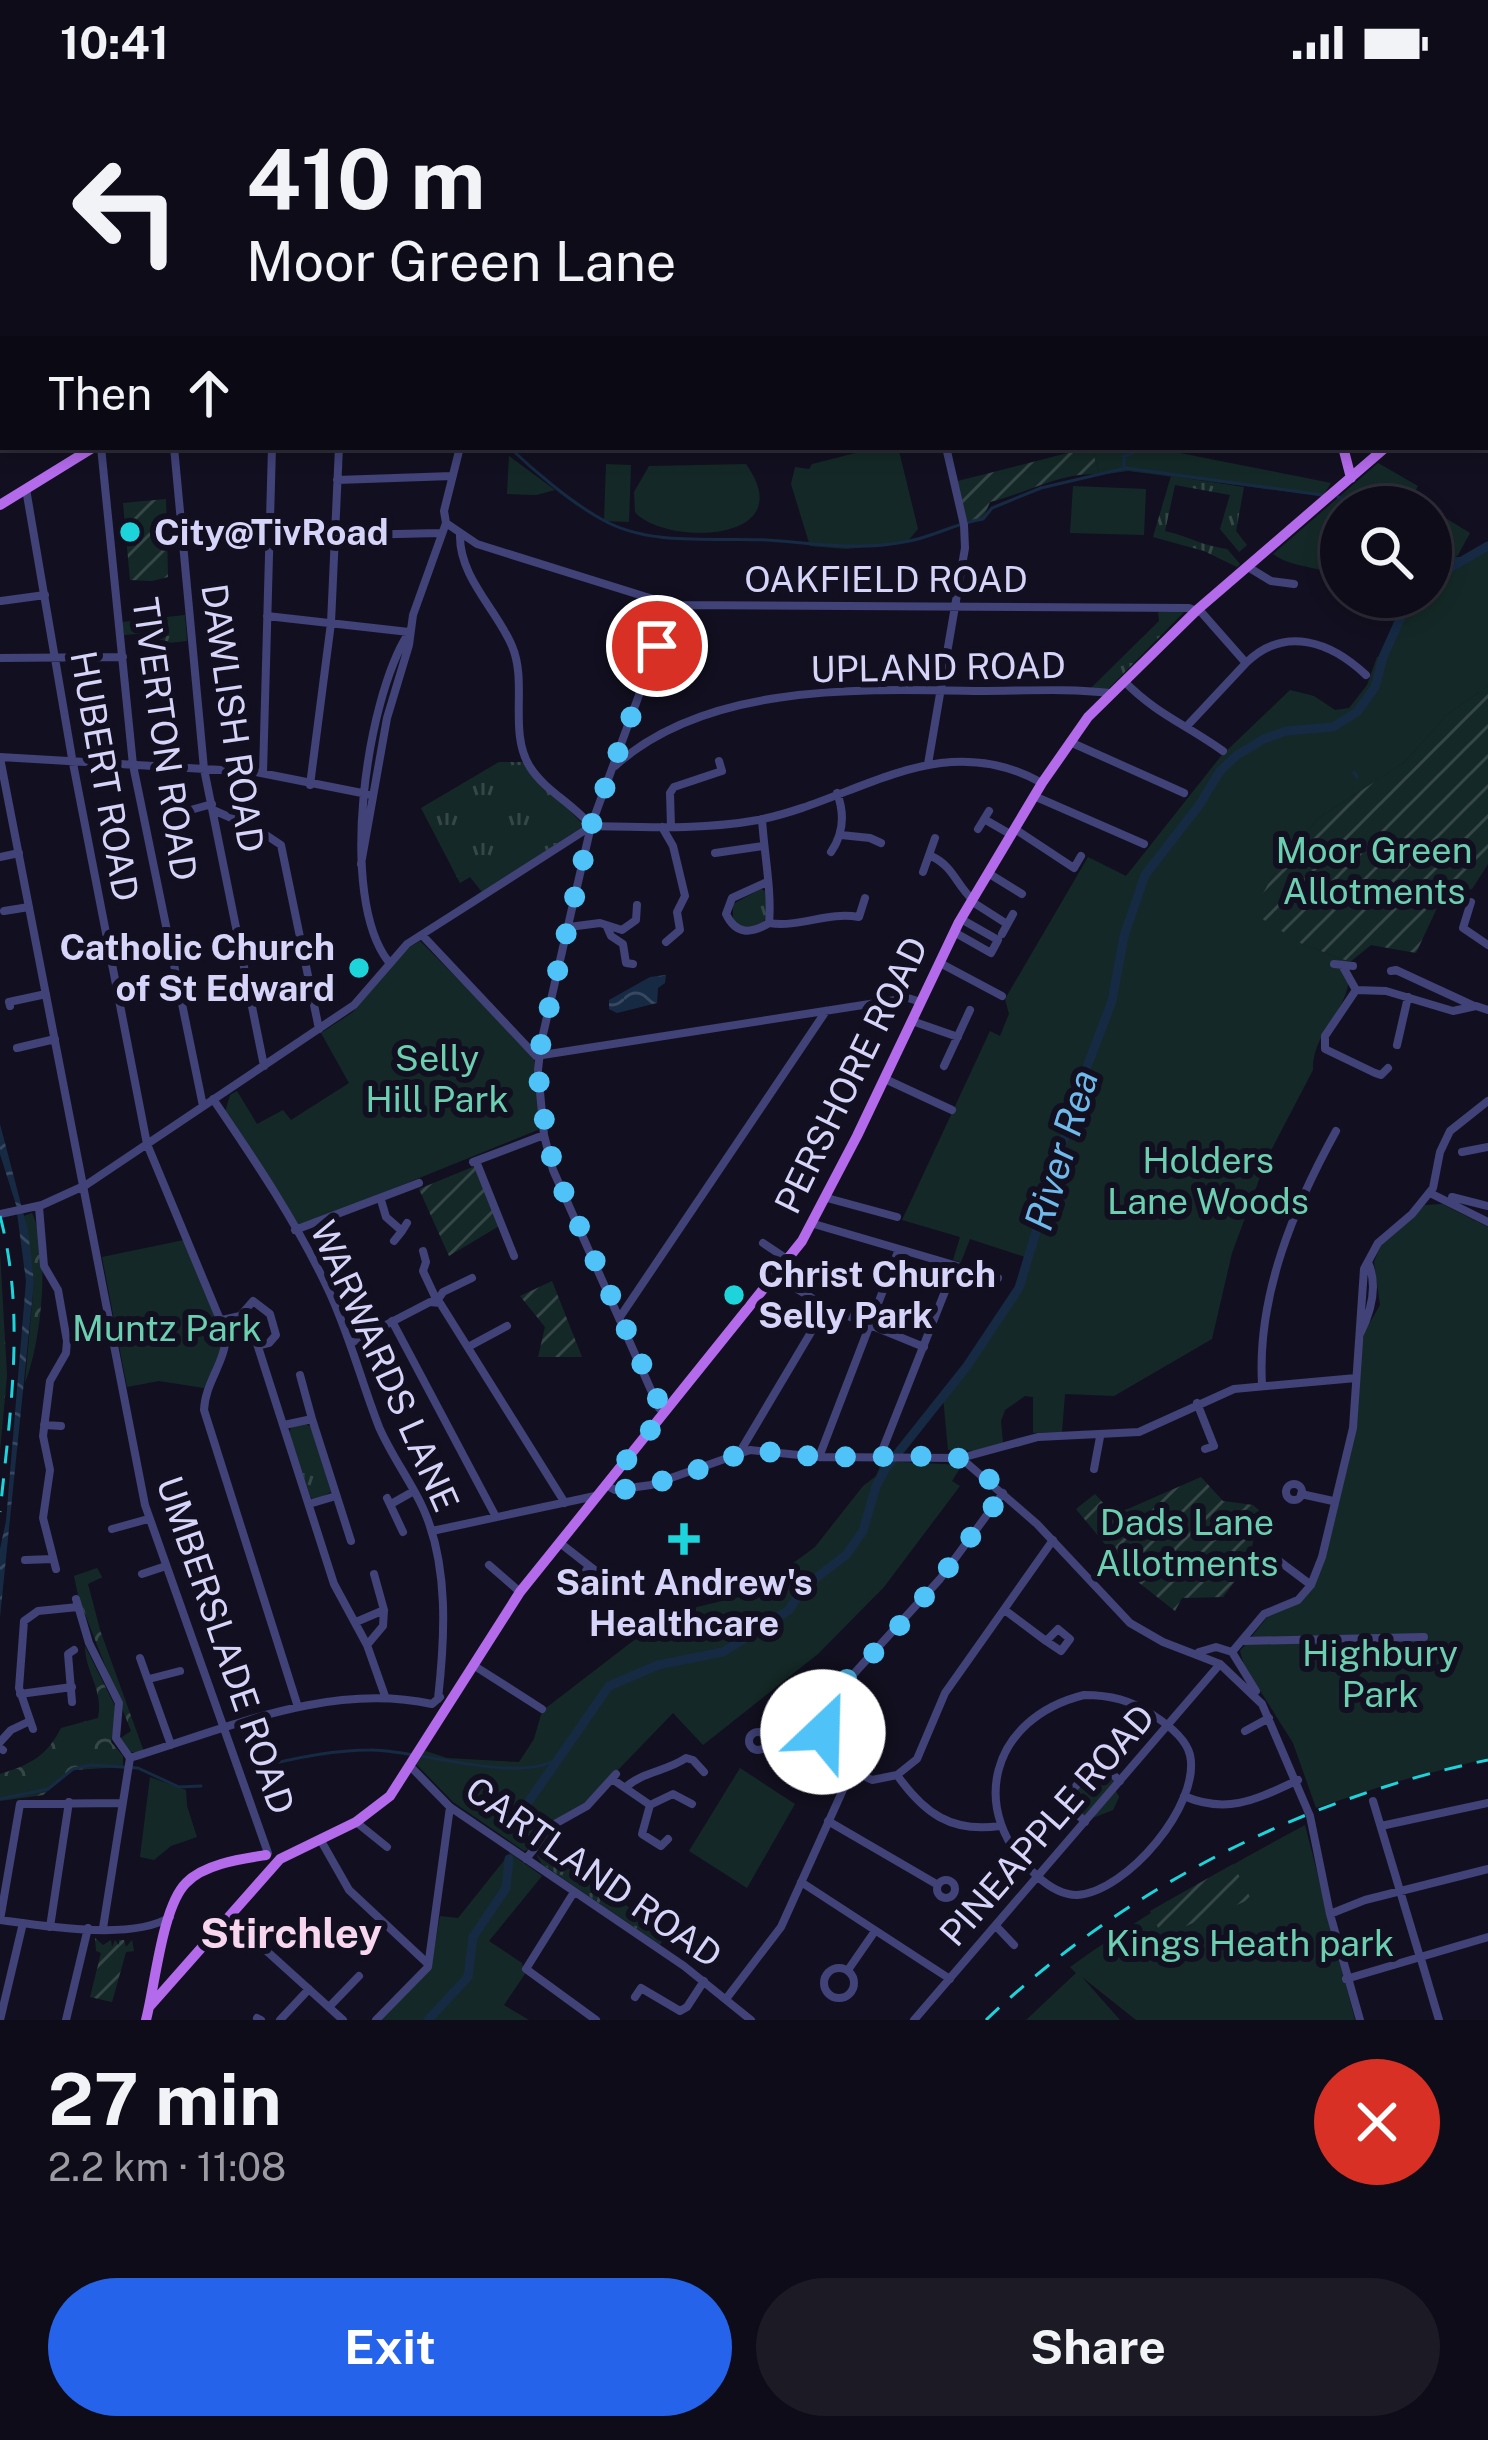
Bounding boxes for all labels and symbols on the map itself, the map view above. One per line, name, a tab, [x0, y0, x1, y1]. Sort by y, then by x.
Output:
place label: City@TivRoad	[154, 511, 389, 553]
marker: City@TivRoad	[117, 519, 143, 545]
street label: OAKFIELD ROAD	[744, 558, 1028, 600]
street label: DAWLISH ROAD	[193, 581, 273, 855]
street label: TIVERTON ROAD	[124, 595, 206, 883]
pin	[606, 595, 708, 697]
street label: UPLAND ROAD	[810, 644, 1066, 690]
street label: HUBERT ROAD	[62, 648, 148, 904]
park label: Moor Green Allotments	[1276, 829, 1472, 912]
place label: Catholic Church of St Edward	[59, 926, 335, 1009]
street label: PERSHORE ROAD	[766, 930, 936, 1220]
marker: Catholic Church of St Edward	[346, 955, 372, 981]
park label: Selly Hill Park	[365, 1037, 509, 1120]
water label: River Rea	[1015, 1064, 1107, 1236]
park label: Holders Lane Woods	[1107, 1139, 1309, 1222]
street label: WARWARDS LANE	[302, 1214, 468, 1518]
place label: Christ Church Selly Park	[758, 1253, 996, 1336]
marker: Christ Church Selly Park	[721, 1282, 747, 1308]
park label: Muntz Park	[72, 1307, 262, 1349]
street label: UMBERSLADE ROAD	[148, 1471, 304, 1819]
park label: Dads Lane Allotments	[1095, 1501, 1279, 1584]
marker: Saint Andrew's Healthcare	[668, 1523, 700, 1555]
place label: Saint Andrew's Healthcare	[555, 1561, 813, 1644]
park label: Highbury Park	[1302, 1632, 1458, 1715]
position arrow	[760, 1669, 886, 1795]
street label: PINEAPPLE ROAD	[931, 1696, 1163, 1954]
street label: CARTLAND ROAD	[458, 1768, 730, 1976]
district label: Stirchley	[200, 1908, 382, 1957]
park label: Kings Heath park	[1106, 1922, 1394, 1964]

